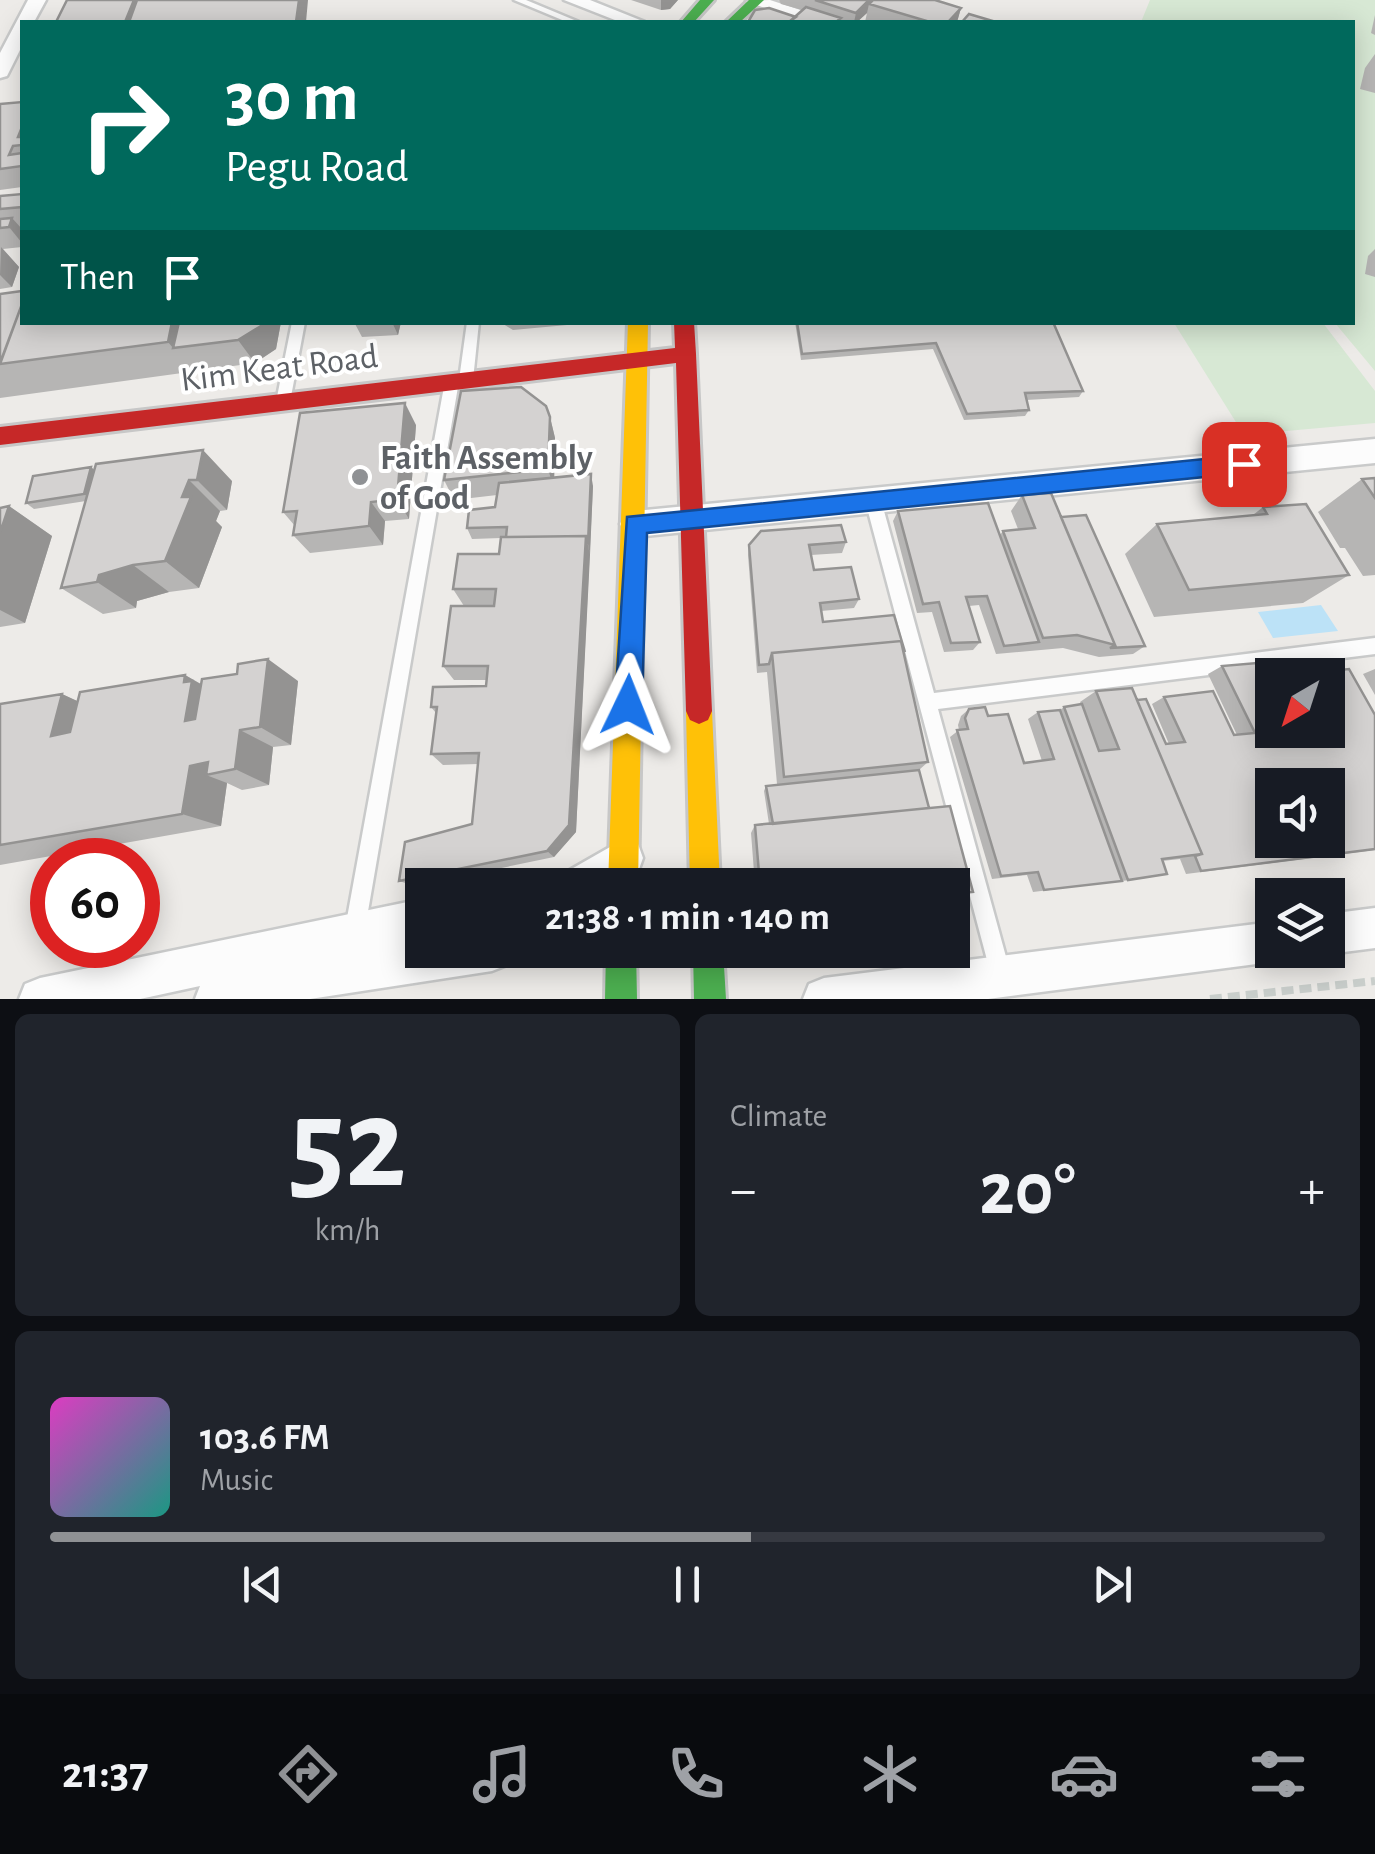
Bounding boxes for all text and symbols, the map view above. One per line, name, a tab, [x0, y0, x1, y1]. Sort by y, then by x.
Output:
icon: right	[60, 60, 190, 190]
text: 30 m	[225, 63, 359, 133]
text: Pegu Road	[225, 145, 409, 190]
icon: arrive	[155, 250, 210, 305]
text: Then	[60, 259, 135, 297]
street label: Kim Keat Road	[178, 339, 380, 398]
pin	[1202, 422, 1287, 507]
icon: arrive	[1217, 437, 1272, 492]
place label: Faith Assembly of God	[380, 441, 593, 516]
marker: Faith Assembly of God	[349, 466, 371, 488]
position arrow	[576, 653, 680, 757]
north arrow	[1255, 658, 1345, 748]
map controls	[1255, 658, 1345, 968]
button: sound	[1255, 768, 1345, 858]
speed limit sign: 60	[30, 838, 160, 968]
button: layers	[1255, 878, 1345, 968]
text: 21:38 · 1 min · 140 m	[545, 899, 830, 937]
text: 52	[289, 1081, 406, 1211]
text: Climate	[730, 1100, 827, 1132]
text: 20°	[979, 1153, 1076, 1228]
text: −	[730, 1163, 756, 1218]
text: +	[1299, 1163, 1325, 1218]
text: km/h	[314, 1214, 381, 1246]
text: 103.6 FM	[200, 1419, 330, 1457]
text: Music	[200, 1464, 273, 1496]
icon: previous	[235, 1557, 290, 1612]
icon: pause	[660, 1557, 715, 1612]
icon: next	[1085, 1557, 1140, 1612]
icon: directions	[273, 1739, 343, 1809]
icon: music	[467, 1739, 537, 1809]
icon: phone	[661, 1739, 731, 1809]
icon: climate	[855, 1739, 925, 1809]
icon: car	[1049, 1739, 1119, 1809]
icon: filters	[1243, 1739, 1313, 1809]
text: 21:37	[62, 1751, 149, 1796]

